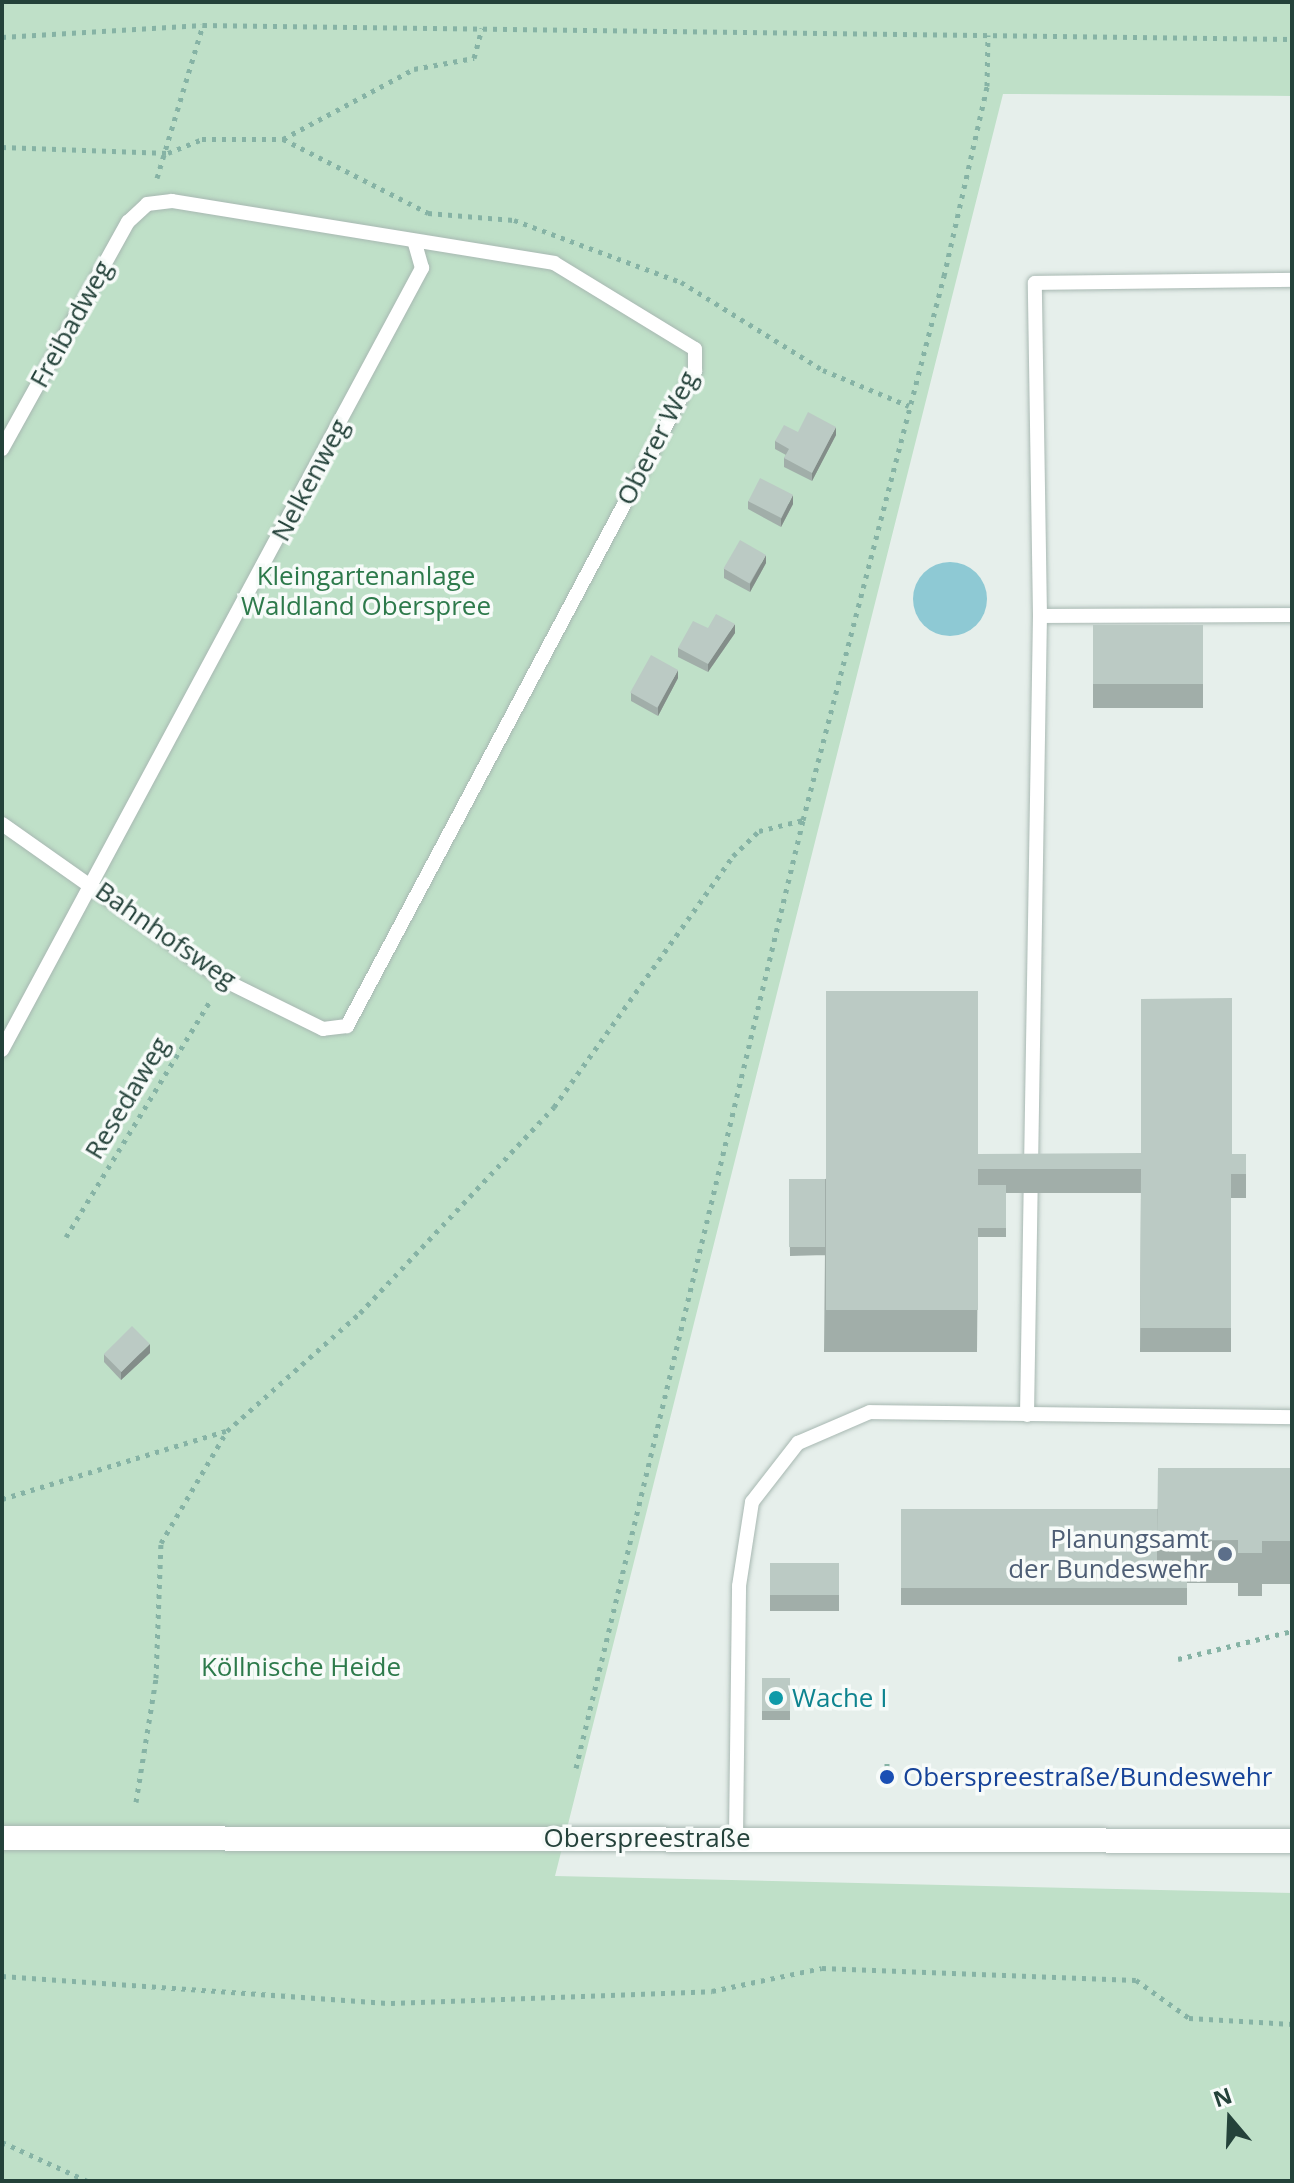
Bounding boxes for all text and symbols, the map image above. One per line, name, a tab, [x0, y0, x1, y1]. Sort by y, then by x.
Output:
street label: Freibadweg	[23, 255, 119, 393]
street label: Oberer Weg	[610, 366, 704, 510]
street label: Nelkenweg	[265, 414, 355, 546]
park label: Kleingartenanlage Waldland Oberspree	[241, 560, 491, 622]
street label: Bahnhofsweg	[90, 875, 242, 995]
street label: Resedaweg	[78, 1031, 176, 1165]
place label: Planungsamt der Bundeswehr	[1008, 1523, 1209, 1584]
marker: Planungsamt der Bundeswehr	[1216, 1545, 1234, 1563]
park label: Köllnische Heide	[201, 1651, 401, 1683]
place label: Wache I	[792, 1682, 887, 1714]
marker: Wache I	[767, 1689, 785, 1707]
place label: Oberspreestraße/Bundeswehr	[903, 1761, 1272, 1793]
marker: Oberspreestraße/Bundeswehr	[878, 1768, 896, 1786]
street label: Oberspreestraße	[544, 1822, 750, 1854]
north arrow	[1190, 2079, 1270, 2159]
text: N	[1209, 2079, 1236, 2113]

